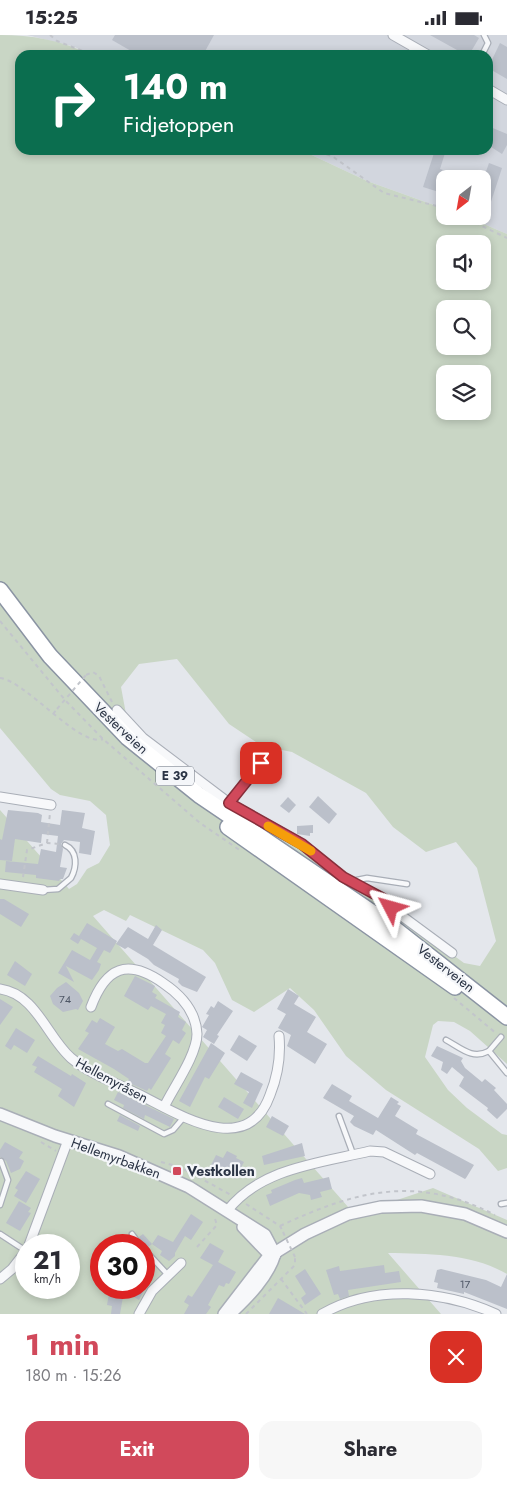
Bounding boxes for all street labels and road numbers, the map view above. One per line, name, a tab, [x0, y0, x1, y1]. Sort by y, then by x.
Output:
street label: Vesterveien	[89, 697, 153, 759]
road number: E 39	[156, 766, 194, 785]
street label: Vesterveien	[413, 939, 479, 997]
street label: Hellemyråsen	[72, 1052, 152, 1108]
street label: Hellemyrbakken	[68, 1133, 164, 1183]

